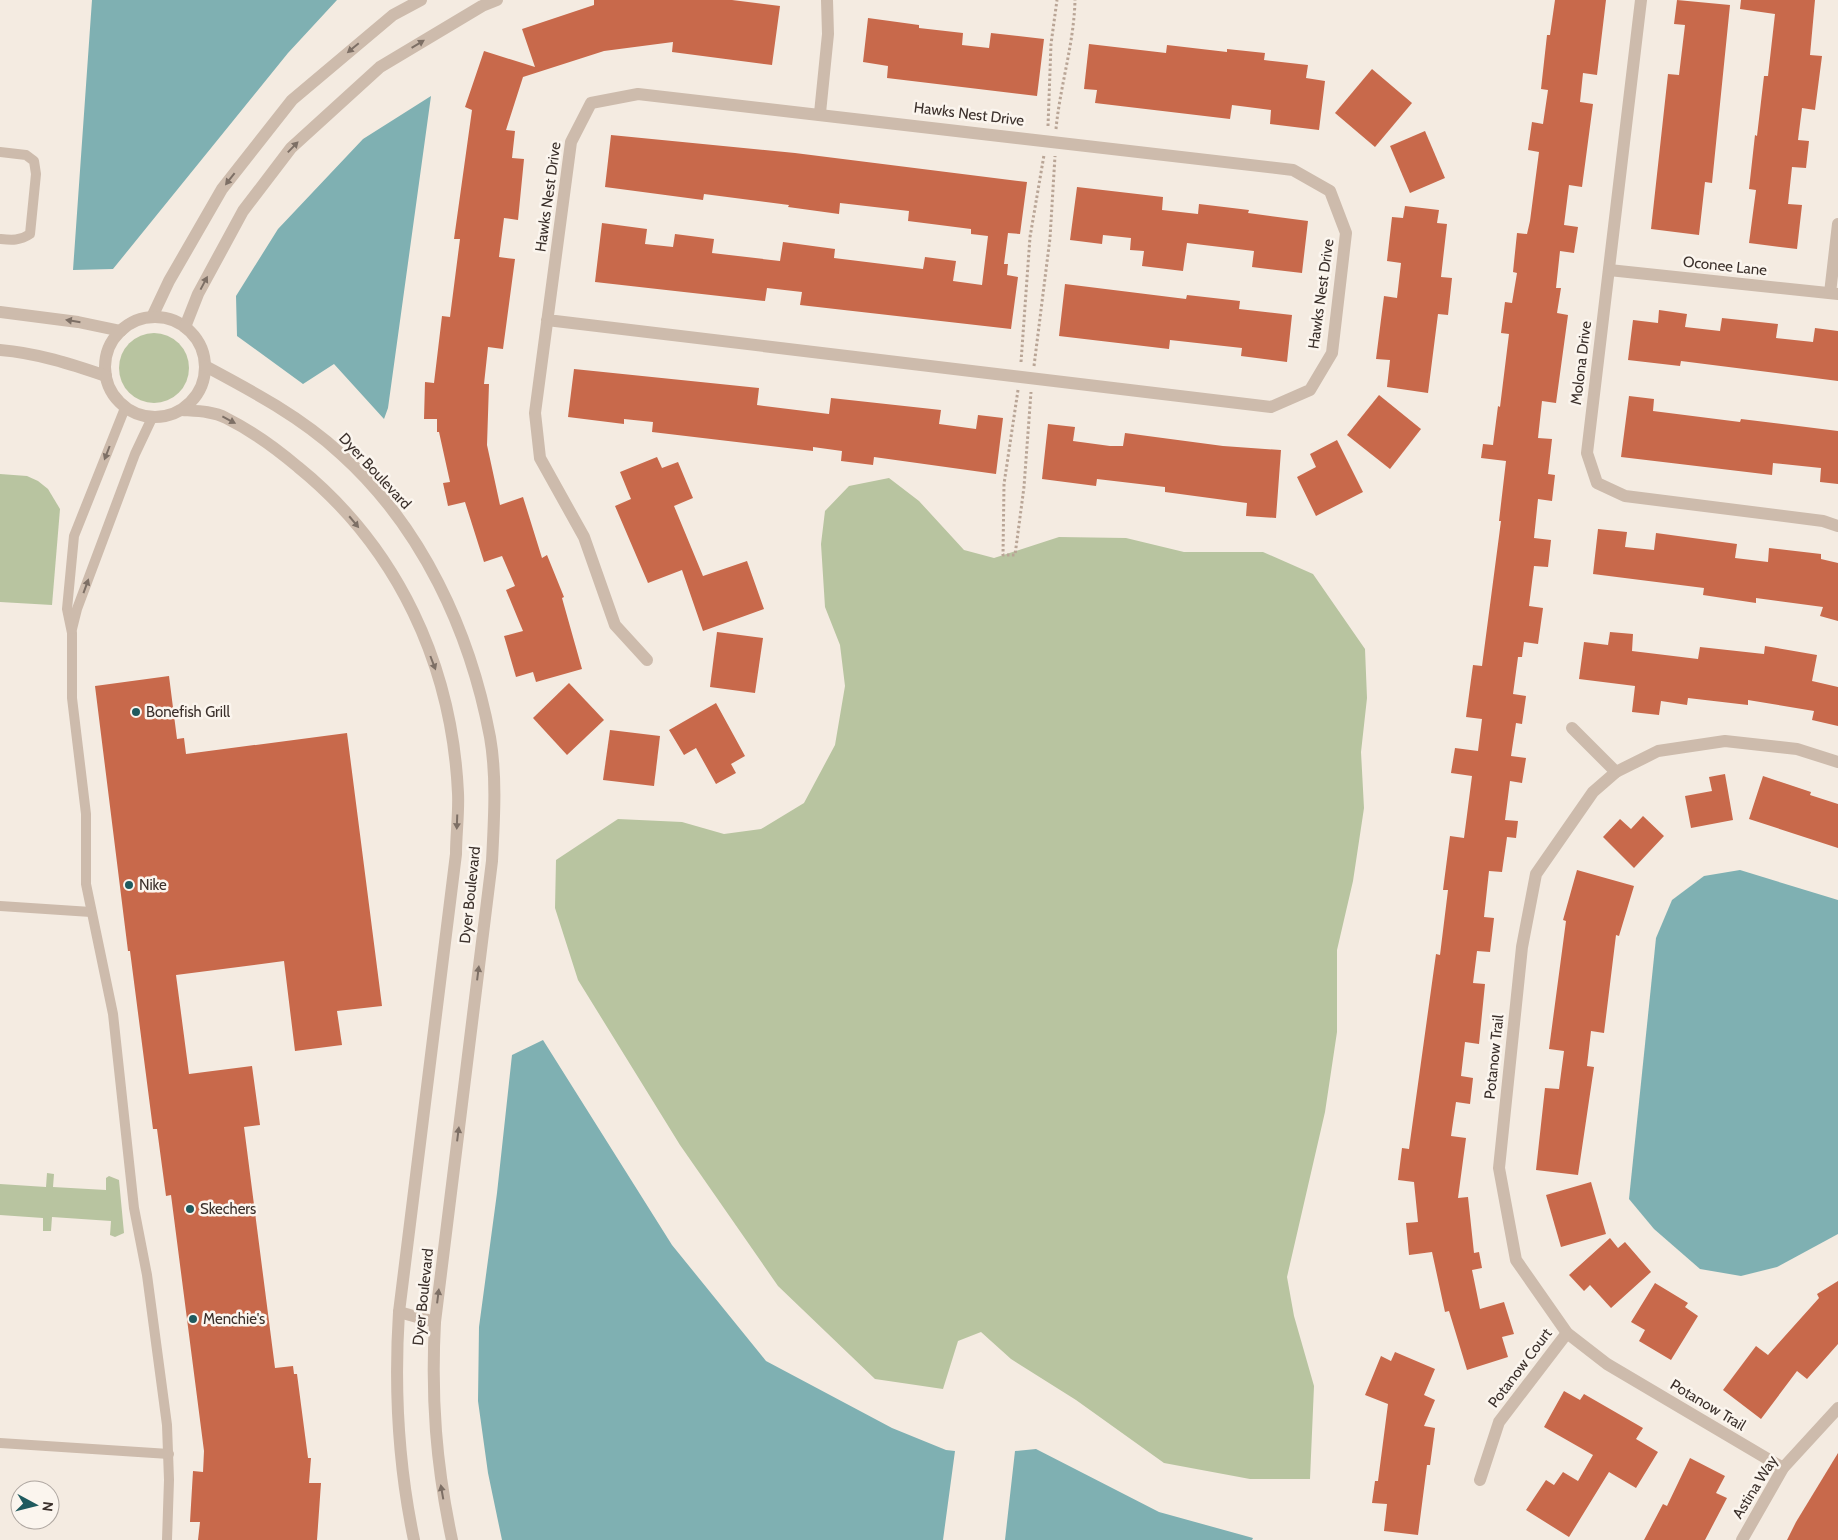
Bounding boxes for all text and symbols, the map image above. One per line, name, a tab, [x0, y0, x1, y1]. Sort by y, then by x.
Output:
one-way arrow	[411, 40, 424, 49]
one-way arrow	[347, 43, 360, 54]
street label: Hawks Nest Drive	[913, 98, 1025, 130]
one-way arrow	[287, 141, 299, 153]
street label: Hawks Nest Drive	[531, 141, 565, 253]
one-way arrow	[225, 172, 236, 185]
street label: Hawks Nest Drive	[1304, 238, 1338, 350]
street label: Oconee Lane	[1682, 253, 1768, 279]
one-way arrow	[200, 275, 208, 290]
one-way arrow	[65, 317, 81, 325]
street label: Molona Drive	[1567, 320, 1595, 406]
one-way arrow	[222, 416, 236, 425]
street label: Dyer Boulevard	[335, 429, 415, 513]
one-way arrow	[102, 446, 110, 460]
one-way arrow	[348, 516, 359, 528]
one-way arrow	[83, 579, 90, 594]
one-way arrow	[430, 655, 437, 670]
place label: Bonefish Grill	[146, 703, 231, 721]
marker: Bonefish Grill	[130, 706, 142, 718]
one-way arrow	[453, 814, 461, 830]
street label: Dyer Boulevard	[456, 846, 484, 944]
place label: Nike	[139, 876, 167, 894]
marker: Nike	[123, 879, 135, 891]
one-way arrow	[474, 965, 482, 981]
street label: Potanow Trail	[1481, 1013, 1507, 1100]
one-way arrow	[454, 1126, 462, 1142]
place label: Skechers	[200, 1200, 256, 1218]
marker: Skechers	[184, 1203, 196, 1215]
street label: Dyer Boulevard	[409, 1248, 437, 1346]
one-way arrow	[434, 1287, 442, 1303]
place label: Menchie's	[203, 1310, 265, 1328]
marker: Menchie's	[187, 1313, 199, 1325]
street label: Potanow Court	[1484, 1325, 1556, 1411]
street label: Potanow Trail	[1667, 1375, 1749, 1435]
street label: Astina Way	[1729, 1452, 1782, 1522]
north arrow	[10, 1480, 60, 1530]
one-way arrow	[438, 1484, 446, 1500]
text: N	[38, 1501, 57, 1513]

